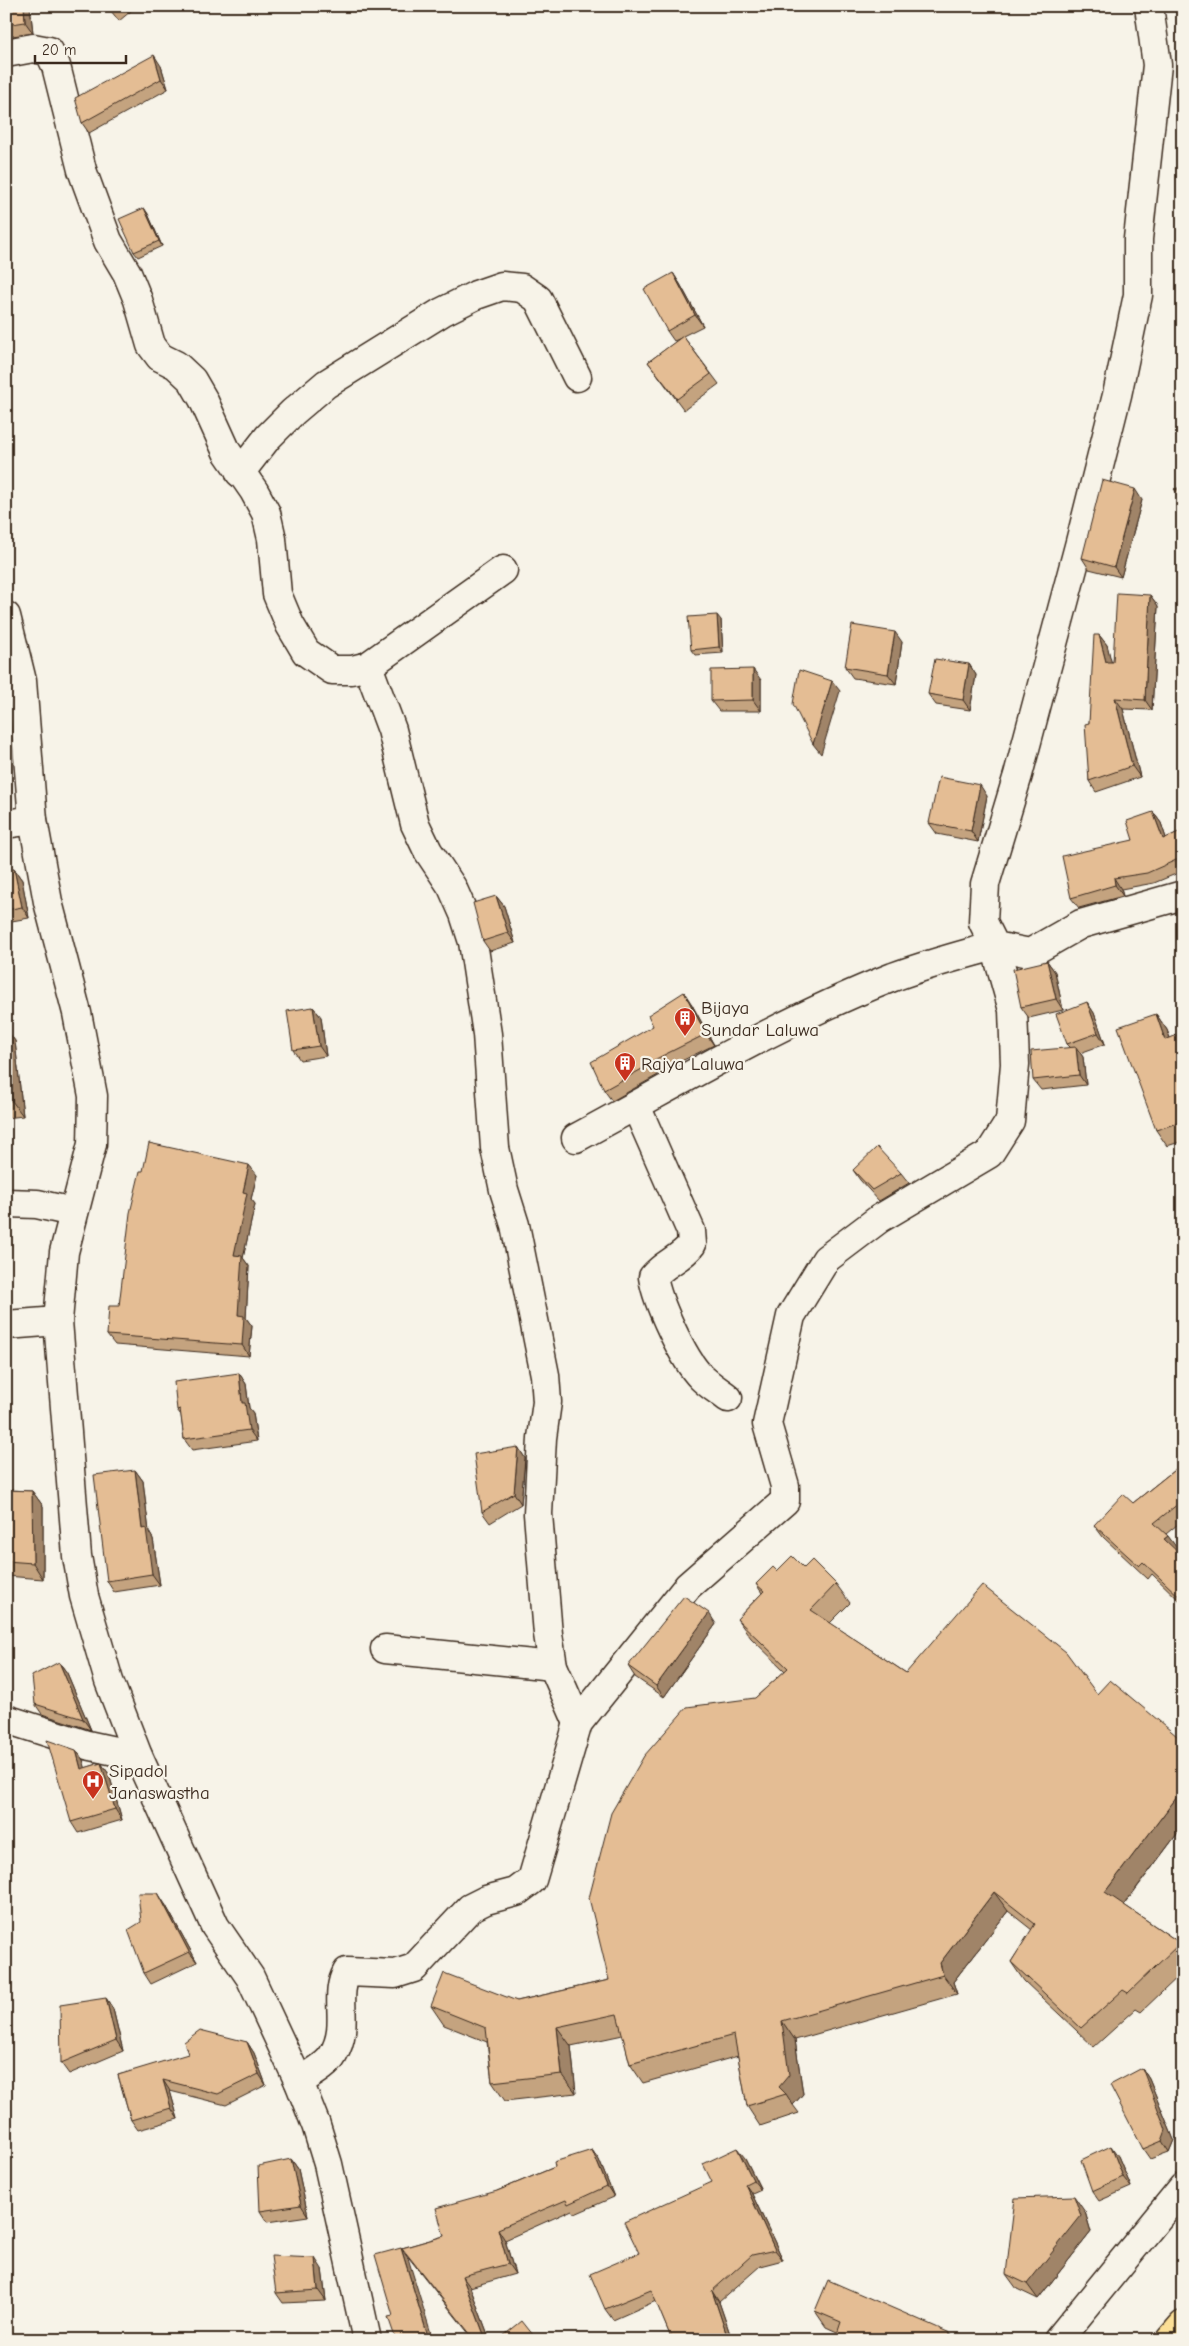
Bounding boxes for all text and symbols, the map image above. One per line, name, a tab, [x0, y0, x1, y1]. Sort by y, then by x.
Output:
scale bar	[35, 32, 126, 64]
text: 20 m	[42, 41, 76, 59]
place label: Bijaya Sundar Laluwa	[701, 997, 819, 1041]
building icon: Bijaya Sundar Laluwa	[673, 1006, 697, 1037]
building icon: Rajya Laluwa	[613, 1051, 637, 1082]
place label: Rajya Laluwa	[641, 1053, 744, 1075]
place label: Sipadol Janaswastha	[109, 1760, 210, 1804]
hospital icon: Sipadol Janaswastha	[81, 1769, 105, 1800]

